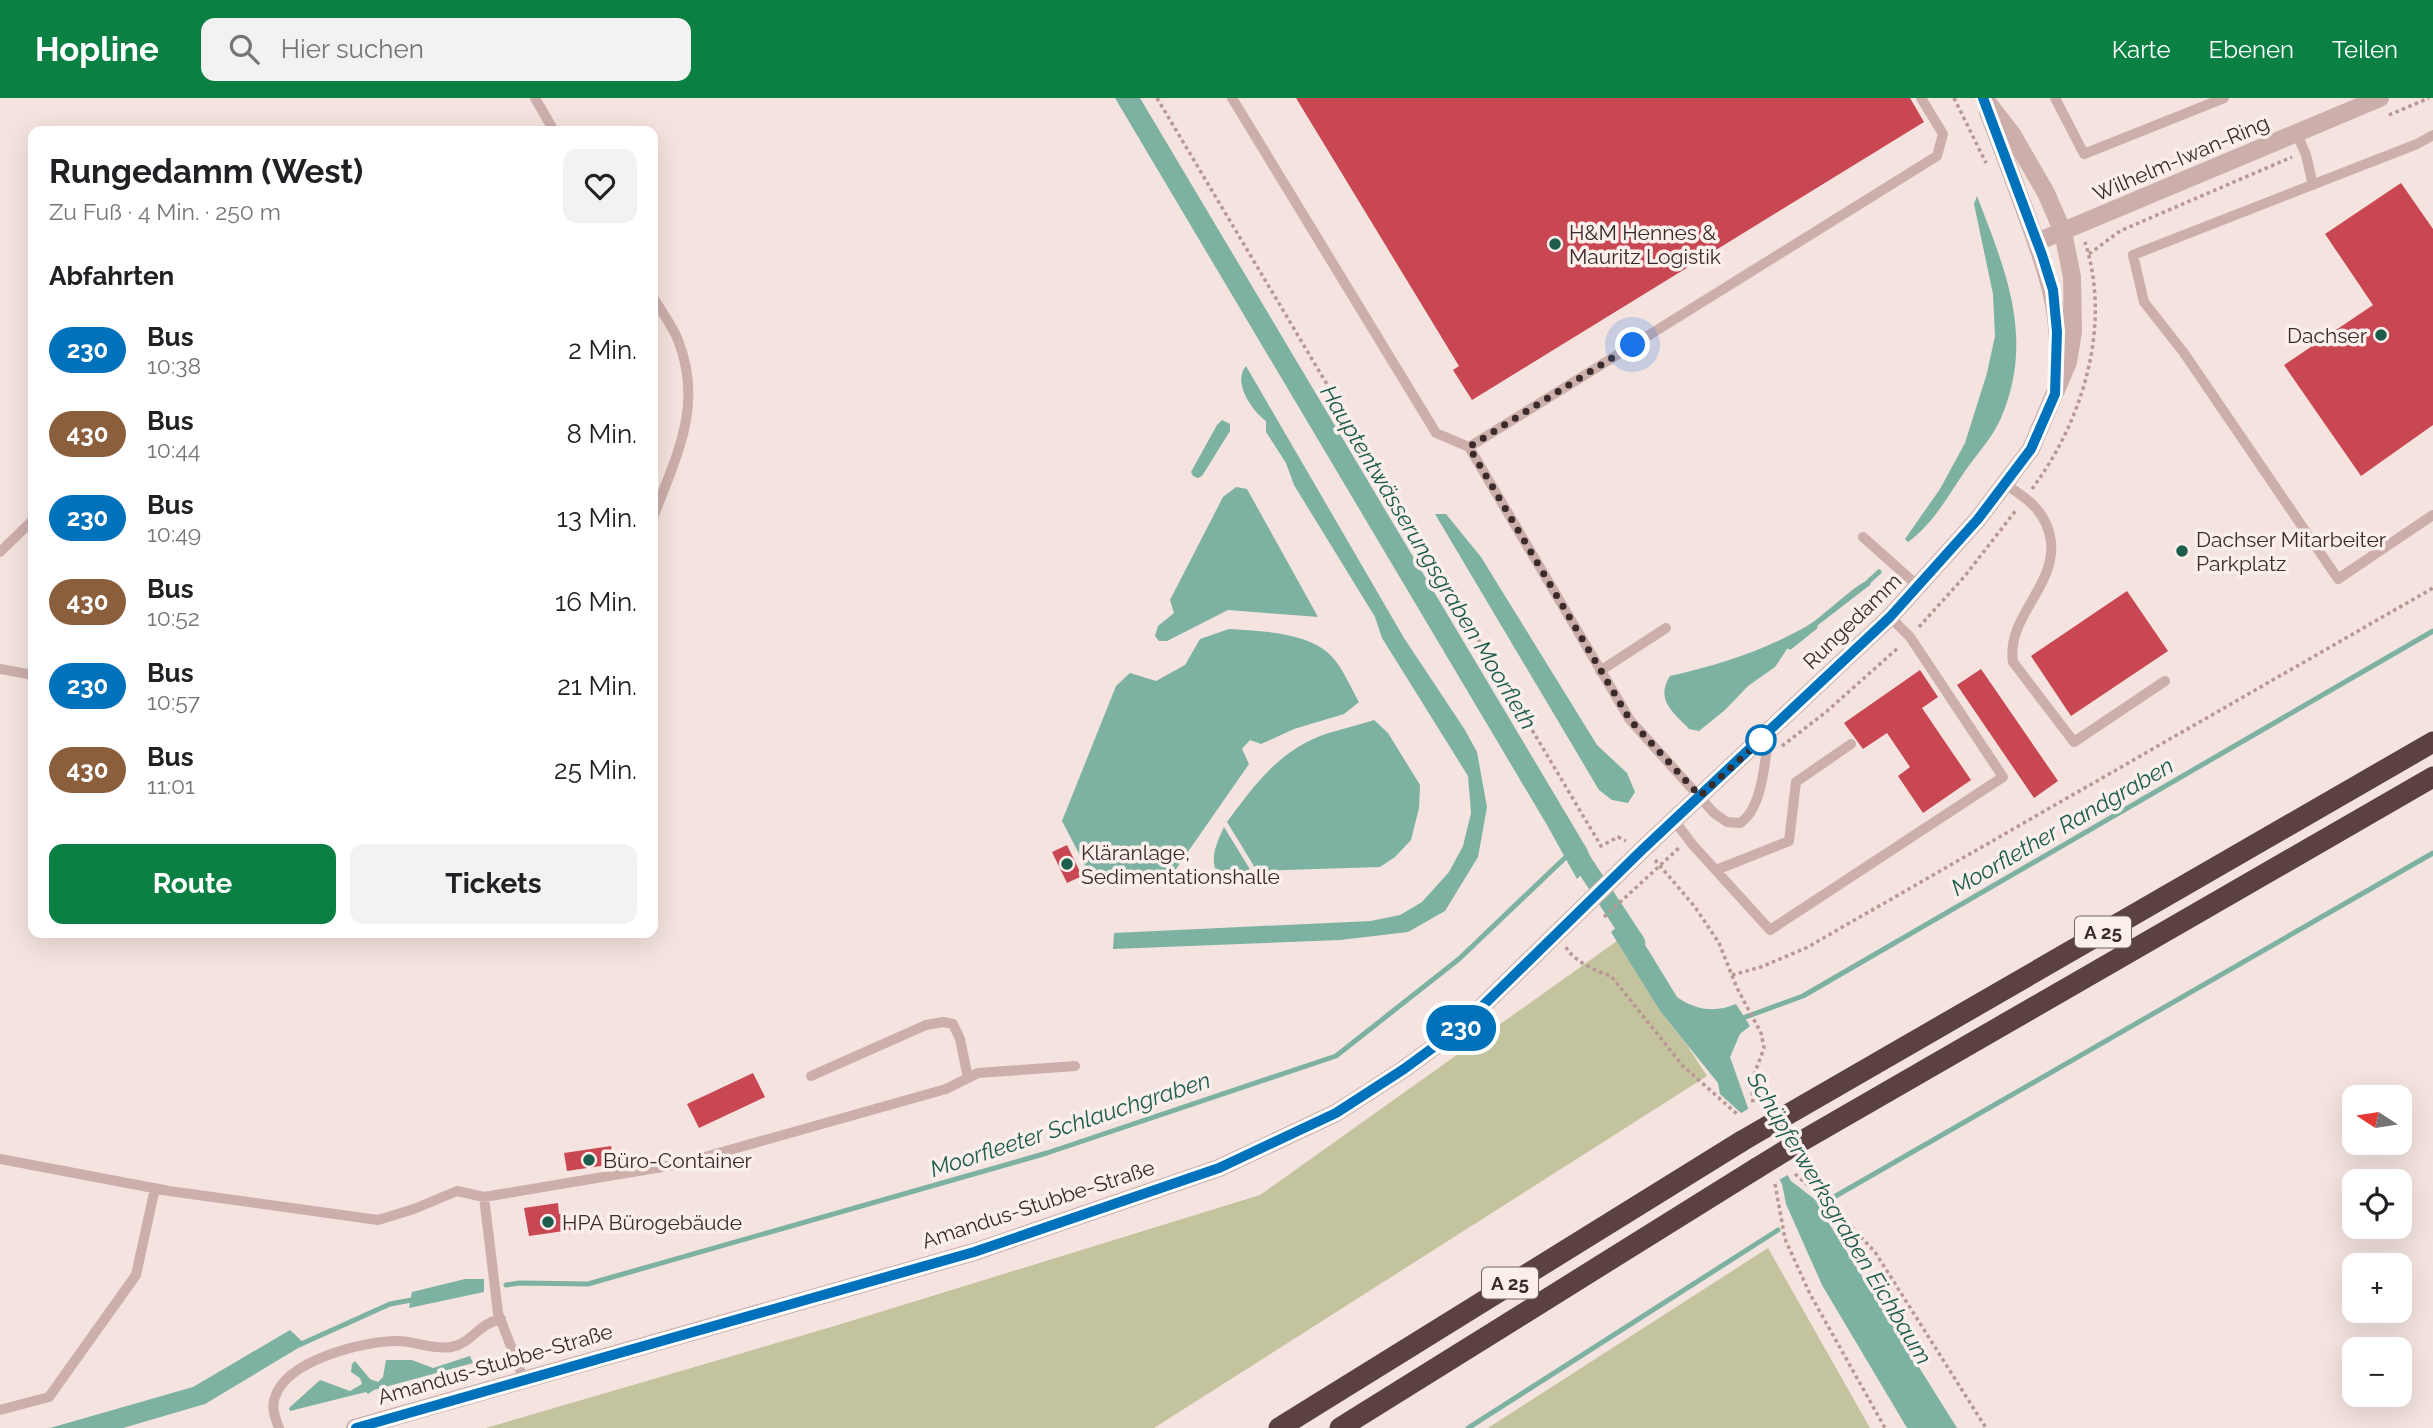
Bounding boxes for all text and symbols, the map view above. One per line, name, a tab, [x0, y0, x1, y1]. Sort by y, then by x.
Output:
search box	[201, 18, 691, 81]
text: Hopline	[35, 30, 159, 69]
icon: search	[225, 30, 263, 68]
text: Hier suchen	[281, 34, 424, 64]
text: Karte	[2112, 35, 2171, 64]
text: Ebenen	[2209, 35, 2294, 64]
text: Teilen	[2332, 35, 2398, 64]
street label: Wilhelm-Iwan-Ring	[2089, 110, 2273, 206]
button: heart	[563, 149, 637, 223]
text: Rungedamm (West)	[49, 152, 363, 191]
text: Zu Fuß · 4 Min. · 250 m	[49, 198, 281, 225]
place label: H&M Hennes & Mauritz Logistik	[1569, 220, 1721, 269]
marker: H&M Hennes & Mauritz Logistik	[1547, 236, 1563, 252]
text: Abfahrten	[49, 261, 174, 291]
text: Bus	[147, 322, 194, 352]
place label: Dachser	[2287, 323, 2368, 348]
your location	[1615, 327, 1650, 362]
marker: Dachser	[2373, 327, 2389, 343]
text: 230	[67, 335, 108, 364]
text: 2 Min.	[568, 335, 637, 365]
text: 10:38	[147, 352, 201, 379]
water label: Hauptentwässerungsgraben Moorfleth	[1315, 380, 1543, 734]
text: Bus	[147, 406, 194, 436]
text: 430	[67, 419, 108, 448]
text: 8 Min.	[566, 419, 637, 449]
text: 10:44	[147, 436, 200, 463]
text: Bus	[147, 490, 194, 520]
text: 230	[67, 503, 108, 532]
text: 13 Min.	[557, 503, 637, 533]
text: 10:49	[147, 520, 201, 547]
place label: Dachser Mitarbeiter Parkplatz	[2196, 527, 2387, 576]
marker: Dachser Mitarbeiter Parkplatz	[2174, 543, 2190, 559]
street label: Rungedamm	[1798, 568, 1906, 674]
text: Bus	[147, 574, 194, 604]
text: 430	[67, 587, 108, 616]
text: 16 Min.	[555, 587, 637, 617]
text: 10:52	[147, 604, 200, 631]
text: Bus	[147, 658, 194, 688]
text: 230	[67, 671, 108, 700]
text: 21 Min.	[557, 671, 637, 701]
text: 10:57	[147, 688, 200, 715]
unlabelled marker	[1746, 725, 1776, 755]
text: Bus	[147, 742, 194, 772]
water label: Moorflether Randgraben	[1946, 751, 2178, 901]
text: 430	[67, 755, 108, 784]
text: 25 Min.	[554, 755, 637, 785]
text: 11:01	[147, 772, 195, 799]
place label: Kläranlage, Sedimentationshalle	[1081, 840, 1280, 889]
button: Route	[49, 844, 336, 924]
button: Tickets	[350, 844, 637, 924]
marker: Kläranlage, Sedimentationshalle	[1059, 856, 1075, 872]
road number: A 25	[2075, 916, 2131, 947]
line badge: 230	[1421, 1005, 1501, 1051]
text: 230	[1440, 1013, 1482, 1042]
water label: Moorfleeter Schlauchgraben	[926, 1066, 1214, 1182]
water label: Schüpferwerksgraben Eichbaum	[1741, 1066, 1938, 1369]
north arrow	[2342, 1085, 2412, 1155]
map controls	[2342, 1085, 2412, 1407]
place label: Büro-Container	[603, 1148, 753, 1173]
marker: Büro-Container	[581, 1152, 597, 1168]
street label: Amandus-Stubbe-Straße	[919, 1155, 1157, 1253]
button: locate	[2342, 1169, 2412, 1239]
place label: HPA Bürogebäude	[562, 1210, 742, 1235]
marker: HPA Bürogebäude	[540, 1214, 556, 1230]
button: +	[2342, 1253, 2412, 1323]
road number: A 25	[1482, 1268, 1538, 1298]
street label: Amandus-Stubbe-Straße	[375, 1318, 615, 1410]
button: −	[2342, 1337, 2412, 1407]

